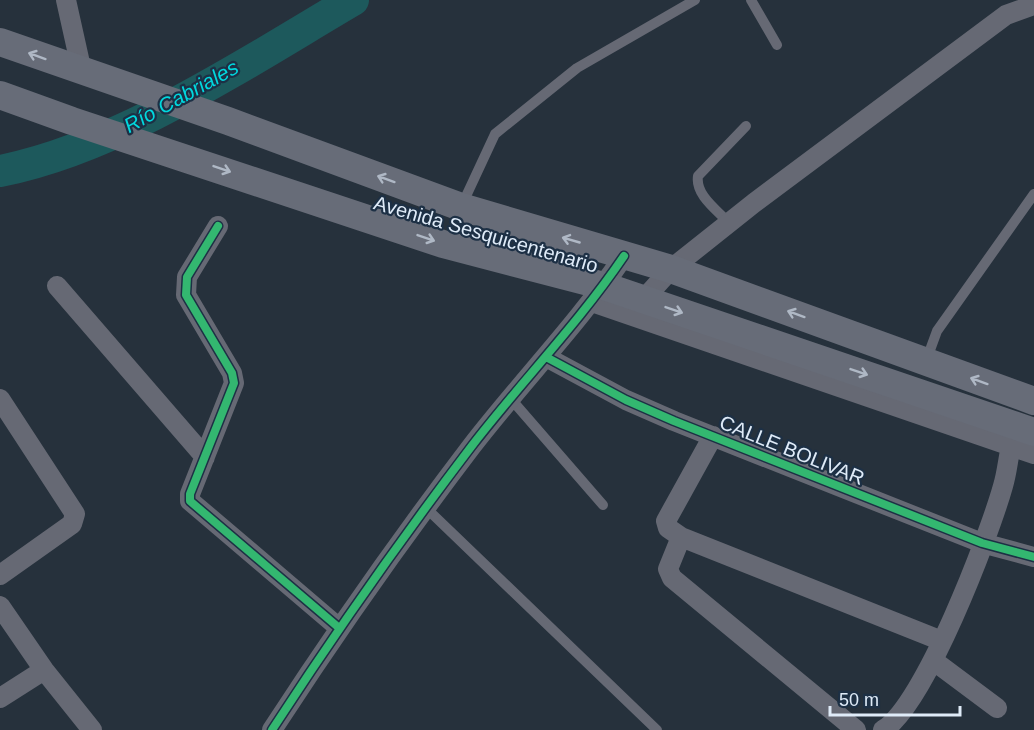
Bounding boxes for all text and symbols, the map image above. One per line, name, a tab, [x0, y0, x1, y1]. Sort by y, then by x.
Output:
one-way arrow	[28, 49, 47, 60]
water label: Río Cabriales	[120, 55, 243, 137]
one-way arrow	[212, 164, 231, 175]
one-way arrow	[377, 173, 395, 184]
street label: Avenida Sesquicentenario	[371, 191, 601, 277]
one-way arrow	[417, 233, 436, 244]
one-way arrow	[562, 234, 581, 245]
one-way arrow	[664, 305, 683, 316]
one-way arrow	[787, 308, 806, 319]
one-way arrow	[849, 368, 868, 379]
one-way arrow	[970, 374, 989, 385]
street label: CALLE BOLIVAR	[716, 411, 868, 489]
scale bar	[830, 679, 960, 717]
text: 50 m	[839, 690, 879, 710]

